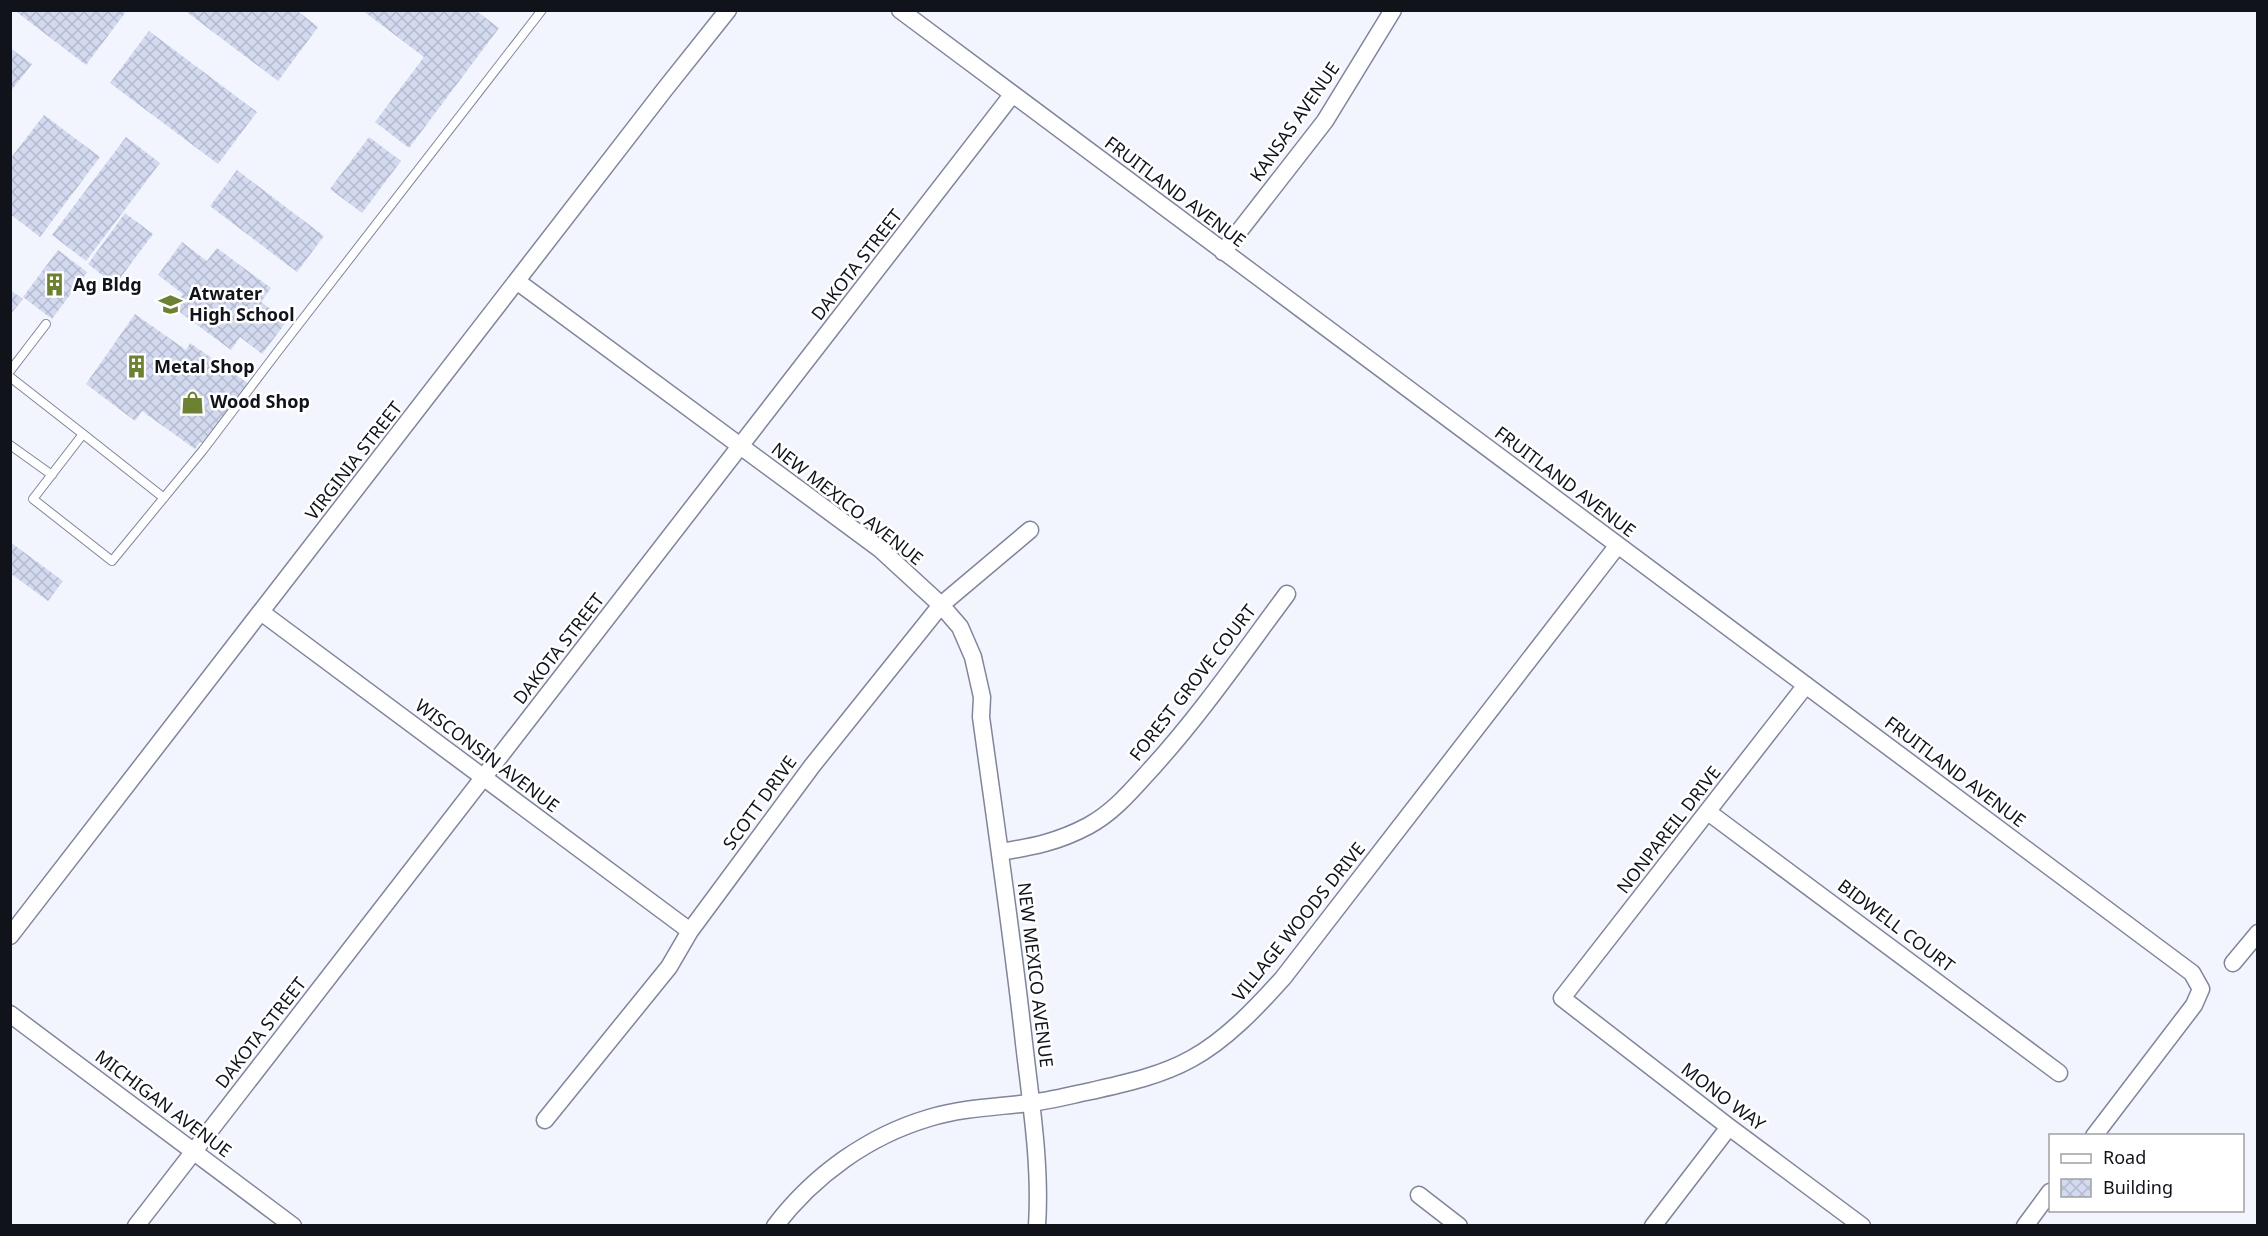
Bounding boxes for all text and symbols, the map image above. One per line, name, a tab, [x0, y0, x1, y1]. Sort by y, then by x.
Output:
street label: KANSAS AVENUE	[1244, 57, 1344, 186]
street label: FRUITLAND AVENUE	[1100, 130, 1251, 252]
street label: DAKOTA STREET	[805, 204, 907, 325]
building icon: Ag Bldg	[42, 272, 68, 298]
place label: Ag Bldg	[73, 272, 142, 296]
place label: Atwater High School	[189, 281, 295, 326]
school or university icon: Atwater High School	[158, 291, 184, 317]
building icon: Metal Shop	[123, 354, 149, 380]
place label: Metal Shop	[154, 354, 255, 378]
shop icon: Wood Shop	[179, 389, 205, 415]
place label: Wood Shop	[210, 389, 310, 413]
street label: VIRGINIA STREET	[299, 396, 407, 525]
street label: FRUITLAND AVENUE	[1490, 420, 1641, 542]
street label: NEW MEXICO AVENUE	[767, 436, 928, 570]
street label: DAKOTA STREET	[507, 588, 609, 709]
street label: FOREST GROVE COURT	[1124, 599, 1261, 766]
street label: WISCONSIN AVENUE	[411, 693, 564, 817]
street label: FRUITLAND AVENUE	[1880, 710, 2031, 832]
street label: SCOTT DRIVE	[717, 751, 801, 854]
street label: NONPAREIL DRIVE	[1611, 761, 1726, 898]
street label: VILLAGE WOODS DRIVE	[1226, 837, 1370, 1006]
street label: BIDWELL COURT	[1833, 873, 1960, 977]
street label: NEW MEXICO AVENUE	[1013, 881, 1059, 1069]
street label: DAKOTA STREET	[209, 972, 311, 1093]
street label: MICHIGAN AVENUE	[91, 1044, 237, 1162]
street label: MONO WAY	[1677, 1057, 1771, 1136]
legend	[2049, 1134, 2244, 1212]
text: Road	[2103, 1145, 2146, 1169]
text: Building	[2103, 1175, 2173, 1199]

